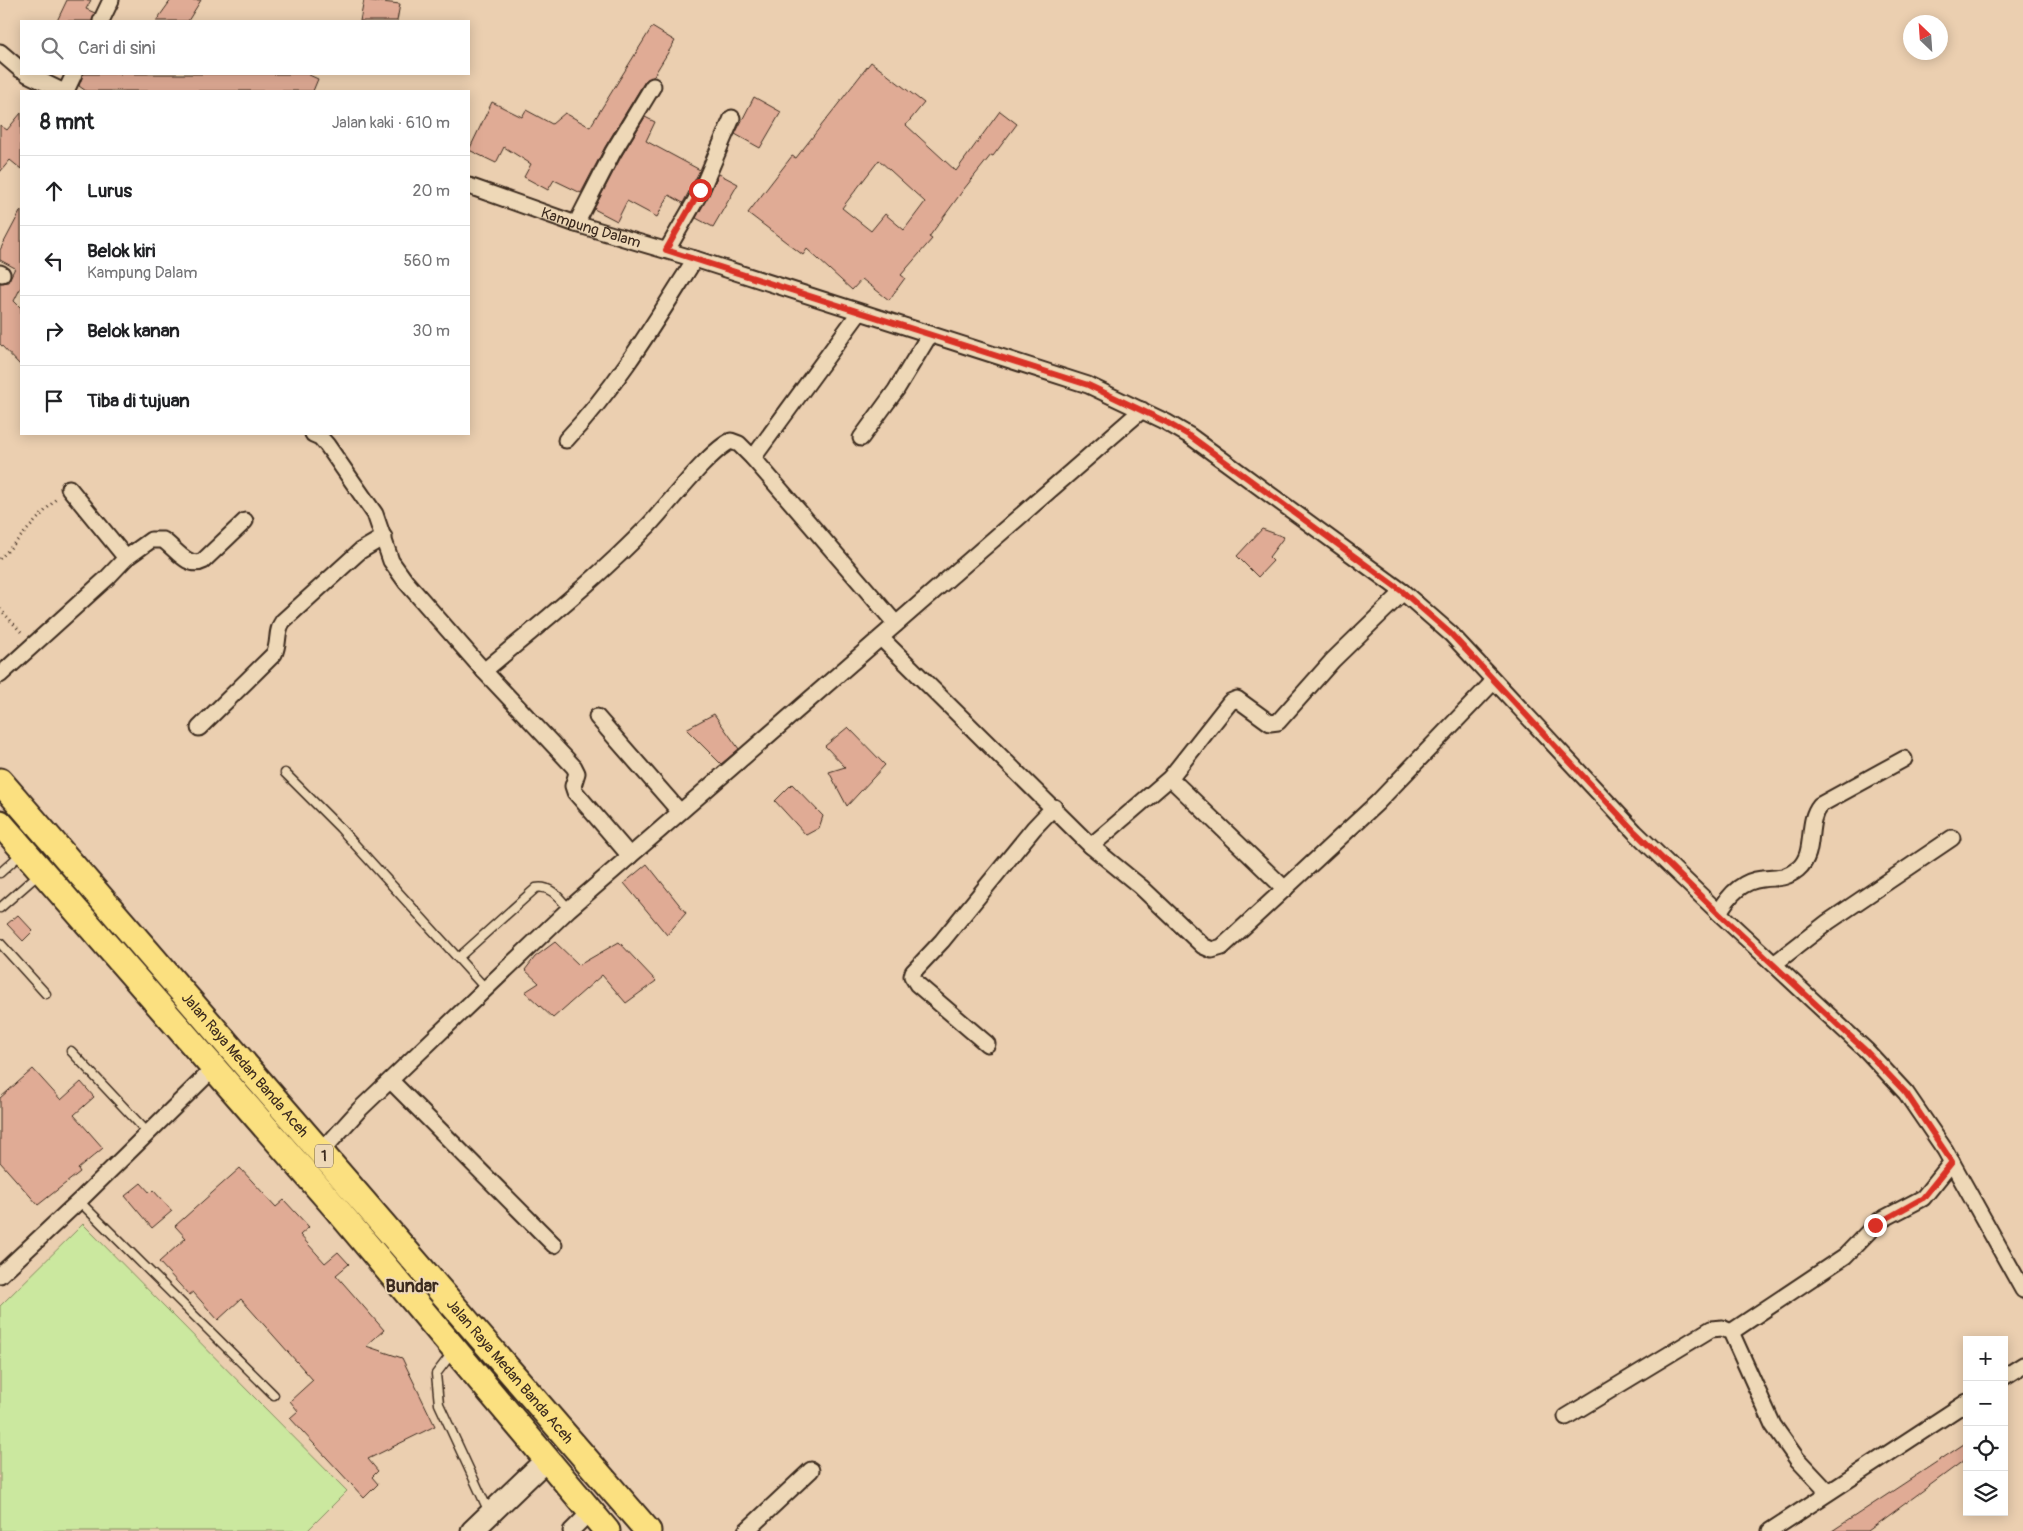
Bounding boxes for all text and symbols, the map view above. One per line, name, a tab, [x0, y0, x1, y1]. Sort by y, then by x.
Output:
north arrow	[1903, 15, 1948, 60]
search box	[20, 20, 470, 75]
icon: search	[38, 34, 66, 62]
text: Cari di sini	[78, 36, 155, 60]
text: 8 mnt	[40, 109, 94, 136]
text: Jalan kaki · 610 m	[332, 113, 450, 133]
icon: ahead	[40, 177, 68, 205]
text: Lurus	[87, 179, 132, 203]
route start	[689, 179, 712, 202]
text: 20 m	[412, 181, 450, 201]
street label: Kampung Dalam	[539, 203, 643, 252]
text: Belok kiri	[87, 239, 155, 263]
icon: left	[40, 247, 68, 275]
text: 560 m	[403, 251, 450, 271]
text: Kampung Dalam	[87, 263, 197, 283]
icon: right	[40, 317, 68, 345]
text: Belok kanan	[87, 319, 180, 343]
text: 30 m	[412, 321, 450, 341]
icon: arrive	[40, 387, 68, 415]
text: Tiba di tujuan	[87, 389, 190, 413]
street label: Jalan Raya Medan Banda Aceh	[177, 988, 313, 1141]
road number: 1	[315, 1144, 333, 1168]
route end	[1864, 1214, 1887, 1237]
district label: Bundar	[385, 1275, 439, 1298]
street label: Jalan Raya Medan Banda Aceh	[442, 1295, 578, 1448]
map controls	[1963, 1336, 2008, 1516]
button: +	[1963, 1336, 2008, 1381]
button: −	[1963, 1381, 2008, 1426]
button: locate	[1963, 1426, 2008, 1471]
button: layers	[1963, 1471, 2008, 1516]

